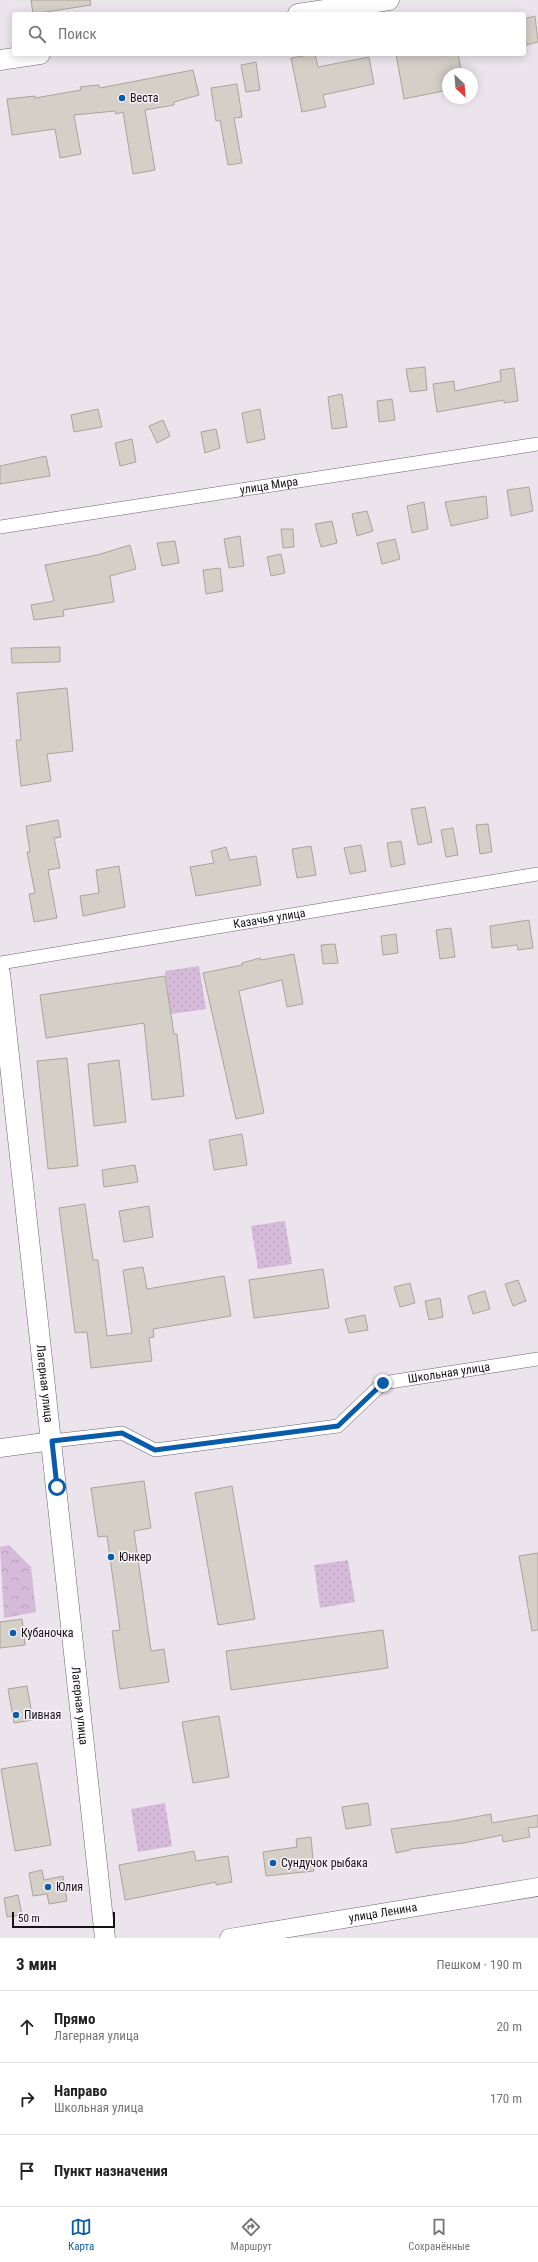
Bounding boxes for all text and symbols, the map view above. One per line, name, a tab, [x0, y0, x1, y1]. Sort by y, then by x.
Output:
search box	[12, 12, 526, 56]
icon: search	[26, 23, 48, 45]
text: Поиск	[58, 25, 97, 43]
north arrow	[442, 68, 478, 104]
place label: Веста	[130, 91, 159, 105]
marker: Веста	[117, 93, 127, 103]
street label: улица Мира	[239, 474, 299, 497]
street label: Казачья улица	[232, 906, 307, 931]
street label: Лагерная улица	[33, 1344, 56, 1424]
street label: Школьная улица	[407, 1360, 491, 1386]
route end	[374, 1374, 392, 1392]
route start	[48, 1478, 66, 1496]
place label: Юнкер	[119, 1550, 152, 1564]
marker: Юнкер	[106, 1552, 116, 1562]
place label: Кубаночка	[21, 1626, 74, 1640]
marker: Кубаночка	[8, 1628, 18, 1638]
street label: Лагерная улица	[69, 1666, 91, 1746]
place label: Пивная	[24, 1708, 61, 1722]
marker: Пивная	[11, 1710, 21, 1720]
place label: Сундучок рыбака	[281, 1856, 368, 1870]
marker: Сундучок рыбака	[268, 1858, 278, 1868]
place label: Юлия	[56, 1880, 83, 1894]
marker: Юлия	[43, 1882, 53, 1892]
street label: улица Ленина	[348, 1900, 418, 1925]
scale bar	[12, 1910, 115, 1929]
text: 50 m	[18, 1912, 40, 1925]
text: 3 мин	[16, 1954, 57, 1974]
text: Пешком · 190 m	[436, 1957, 522, 1972]
text: Прямо	[54, 2010, 95, 2028]
icon: ahead	[16, 2016, 38, 2038]
text: 20 m	[496, 2019, 522, 2034]
text: Лагерная улица	[54, 2028, 139, 2043]
text: Направо	[54, 2082, 107, 2100]
icon: right	[16, 2088, 38, 2110]
text: 170 m	[490, 2091, 522, 2106]
text: Школьная улица	[54, 2100, 144, 2115]
icon: arrive	[16, 2160, 38, 2182]
text: Пункт назначения	[54, 2162, 168, 2180]
tab: Карта	[68, 2216, 94, 2253]
tab: Маршрут	[231, 2216, 272, 2253]
tab: Сохранённые	[408, 2216, 470, 2253]

